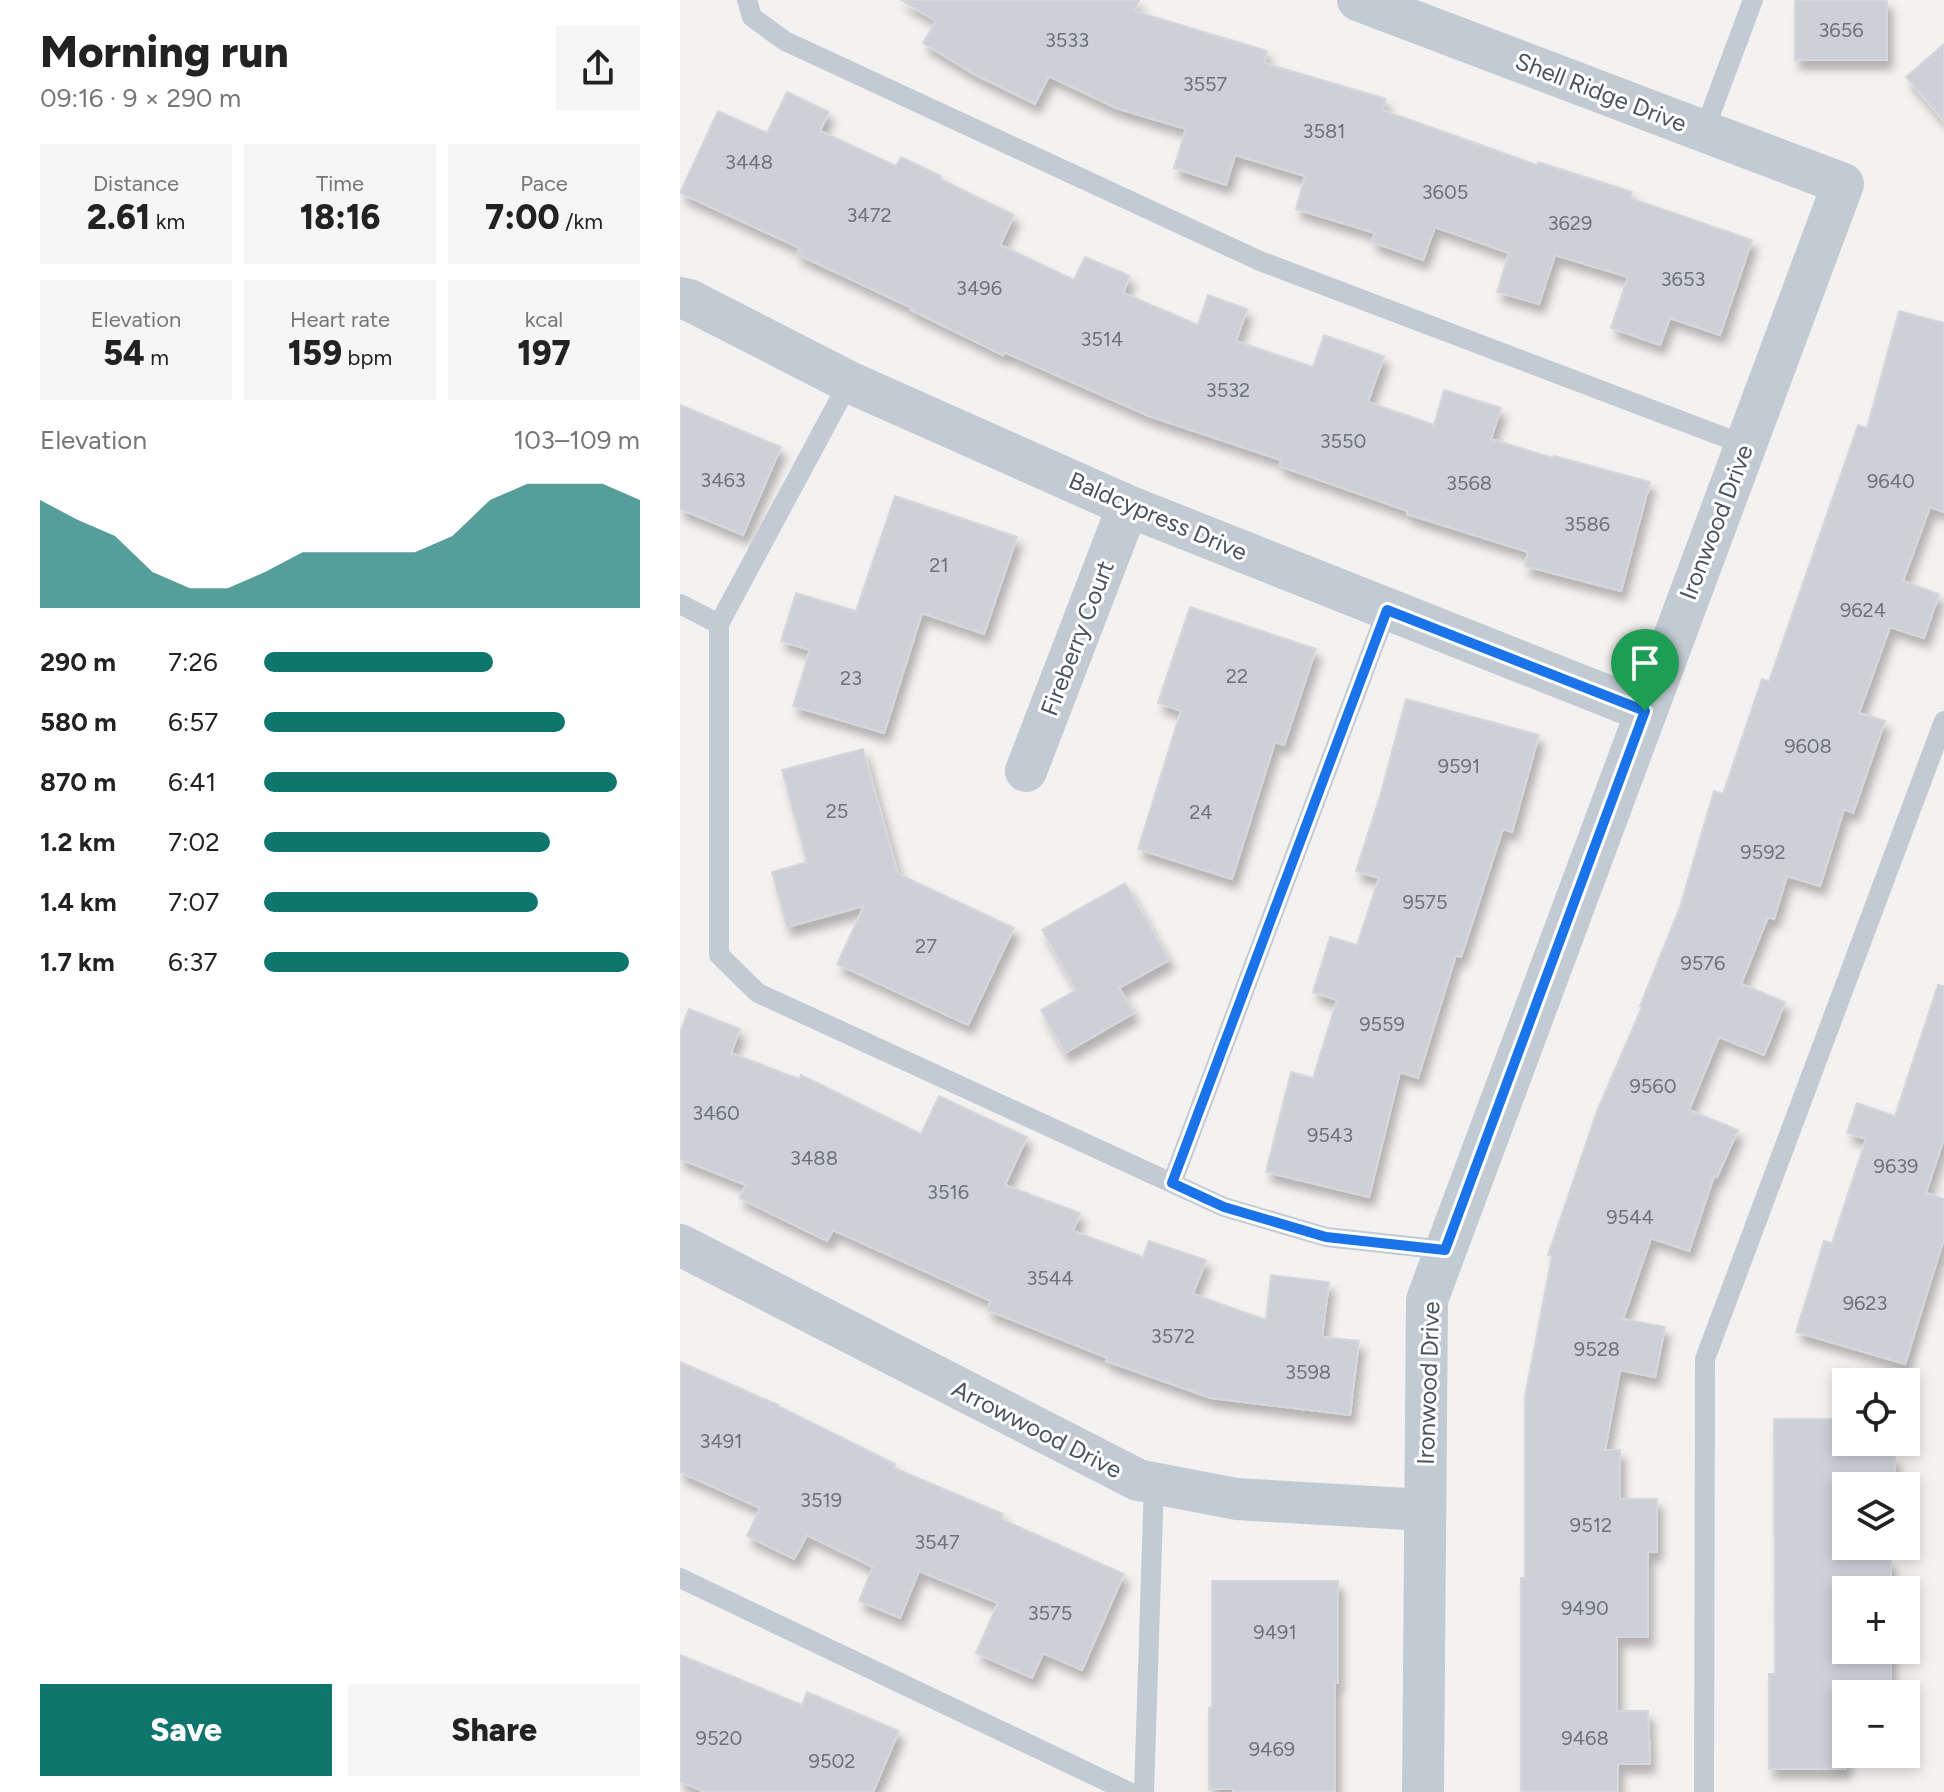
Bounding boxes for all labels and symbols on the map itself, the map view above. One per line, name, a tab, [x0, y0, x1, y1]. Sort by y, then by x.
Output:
house number: 3656	[1818, 18, 1864, 42]
house number: 3533	[1045, 28, 1089, 52]
street label: Shell Ridge Drive	[1511, 46, 1691, 138]
house number: 3557	[1183, 72, 1228, 96]
house number: 3581	[1303, 119, 1345, 143]
house number: 3448	[725, 150, 773, 174]
house number: 3605	[1422, 180, 1468, 204]
house number: 3472	[846, 203, 892, 227]
house number: 3629	[1548, 211, 1592, 235]
house number: 3653	[1661, 267, 1705, 291]
house number: 3496	[956, 276, 1002, 300]
house number: 3514	[1080, 327, 1124, 351]
house number: 3532	[1206, 378, 1250, 402]
house number: 3550	[1320, 429, 1366, 453]
street label: Ironwood Drive	[1673, 440, 1759, 604]
street label: Baldcypress Drive	[1065, 465, 1251, 567]
house number: 3463	[700, 468, 746, 492]
house number: 9640	[1867, 469, 1915, 493]
house number: 3568	[1446, 471, 1492, 495]
house number: 3586	[1564, 512, 1610, 536]
house number: 21	[929, 553, 949, 577]
street label: Fireberry Court	[1034, 556, 1120, 720]
house number: 9624	[1840, 598, 1886, 622]
pin	[1611, 629, 1679, 711]
house number: 22	[1226, 664, 1248, 688]
house number: 23	[840, 666, 862, 690]
house number: 9608	[1784, 734, 1832, 758]
house number: 9591	[1438, 754, 1480, 778]
house number: 25	[826, 799, 848, 823]
house number: 24	[1189, 800, 1213, 824]
house number: 9592	[1740, 840, 1786, 864]
house number: 9575	[1402, 890, 1448, 914]
house number: 27	[915, 934, 937, 958]
house number: 9576	[1681, 951, 1725, 975]
house number: 9559	[1359, 1012, 1405, 1036]
house number: 9560	[1630, 1074, 1676, 1098]
house number: 3460	[692, 1101, 740, 1125]
house number: 9543	[1307, 1123, 1353, 1147]
house number: 3488	[790, 1146, 838, 1170]
house number: 9639	[1874, 1154, 1918, 1178]
house number: 3516	[927, 1180, 969, 1204]
house number: 9544	[1606, 1205, 1654, 1229]
house number: 3544	[1026, 1266, 1074, 1290]
house number: 9623	[1843, 1291, 1887, 1315]
street label: Ironwood Drive	[1411, 1301, 1445, 1465]
house number: 3572	[1151, 1324, 1195, 1348]
house number: 9528	[1574, 1337, 1620, 1361]
house number: 3598	[1285, 1360, 1331, 1384]
street label: Arrowwood Drive	[947, 1374, 1127, 1484]
house number: 3491	[700, 1429, 742, 1453]
house number: 3519	[800, 1488, 842, 1512]
house number: 9512	[1570, 1513, 1612, 1537]
house number: 3547	[914, 1530, 960, 1554]
house number: 9490	[1561, 1596, 1609, 1620]
house number: 3575	[1028, 1601, 1072, 1625]
house number: 9491	[1253, 1620, 1297, 1644]
house number: 9520	[696, 1726, 742, 1750]
house number: 9468	[1561, 1726, 1609, 1750]
house number: 9469	[1249, 1737, 1295, 1761]
house number: 9502	[809, 1749, 855, 1773]

